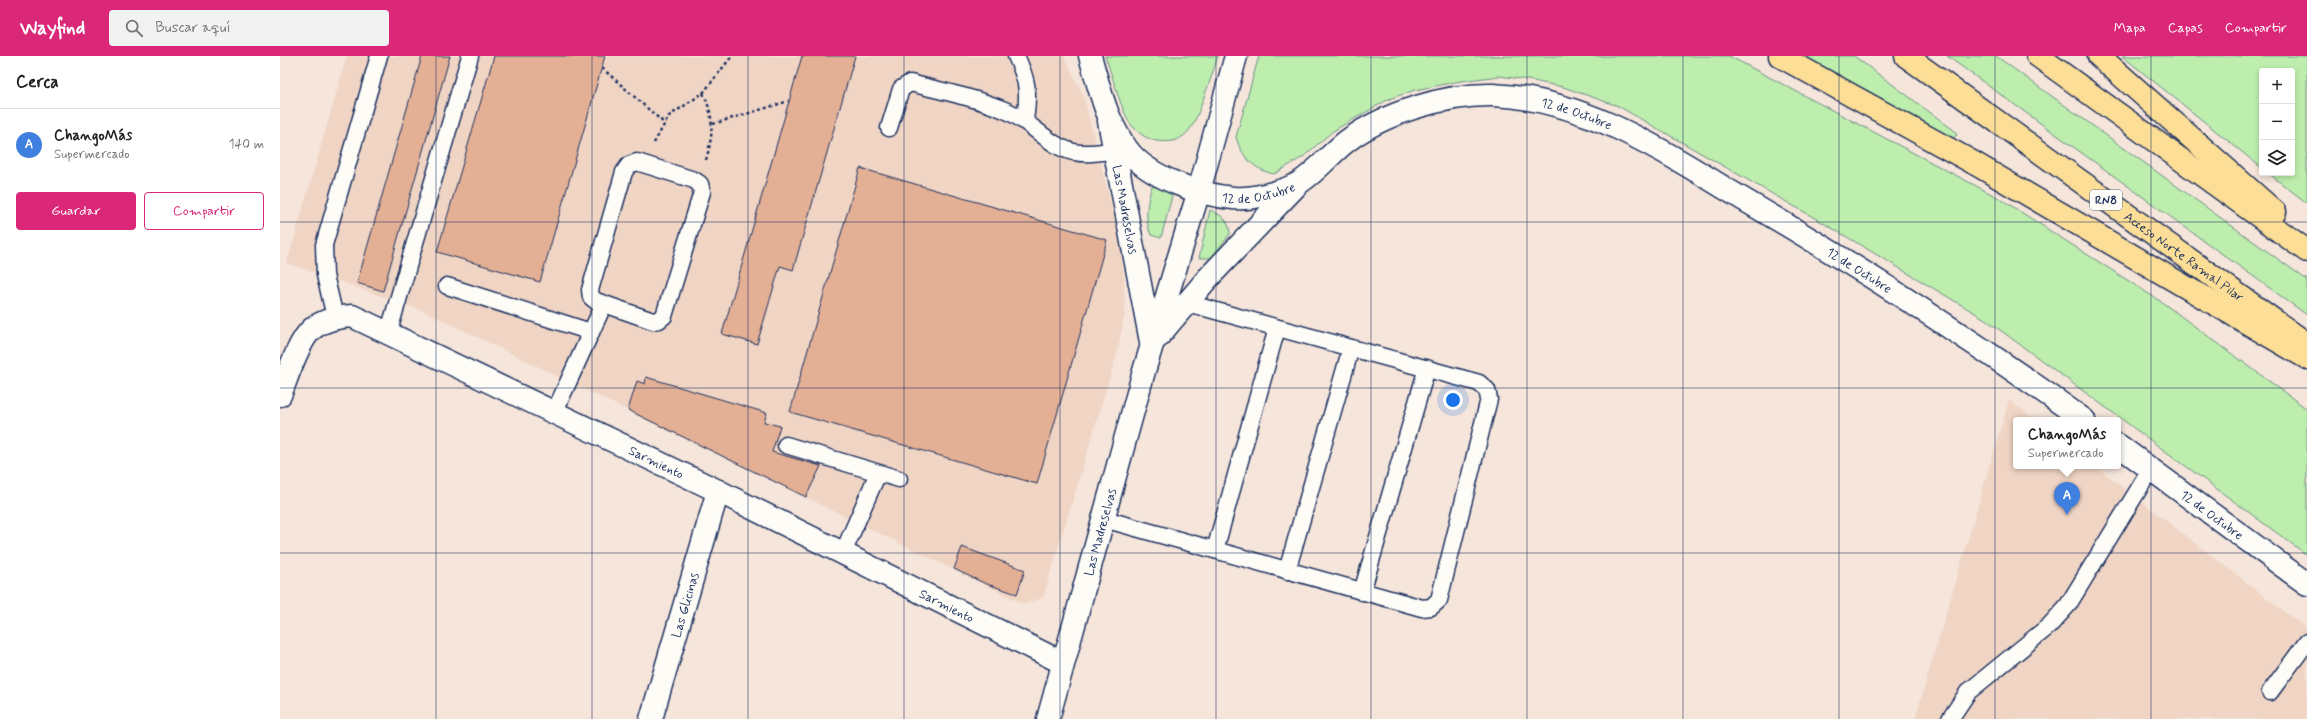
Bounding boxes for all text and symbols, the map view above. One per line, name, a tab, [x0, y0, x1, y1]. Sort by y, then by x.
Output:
search box	[109, 10, 389, 46]
text: Wayfind	[20, 16, 85, 41]
icon: search	[123, 17, 145, 39]
text: Buscar aquí	[155, 18, 231, 38]
text: Mapa	[2114, 19, 2146, 37]
text: Capas	[2168, 19, 2203, 37]
text: Compartir	[2225, 19, 2287, 37]
map controls	[2259, 68, 2295, 176]
button: +	[2259, 68, 2295, 104]
text: Cerca	[16, 71, 59, 93]
street label: 12 de Octubre	[1539, 95, 1615, 134]
button: −	[2259, 104, 2295, 140]
text: ChangoMás	[54, 126, 132, 146]
text: A	[25, 136, 33, 153]
text: 140 m	[229, 136, 264, 153]
button: layers	[2259, 140, 2295, 176]
text: Supermercado	[54, 146, 130, 163]
street label: Las Madreselvas	[1108, 164, 1141, 256]
street label: 12 de Octubre	[1221, 179, 1298, 208]
road number: RN8	[2090, 190, 2122, 210]
button: Guardar	[16, 192, 136, 230]
button: Compartir	[144, 192, 264, 230]
street label: Acceso Norte Ramal Pilar	[2120, 209, 2247, 306]
street label: 12 de Octubre	[1823, 244, 1895, 298]
your location	[1443, 390, 1463, 410]
popup	[2013, 417, 2121, 469]
text: ChangoMás	[2028, 425, 2106, 445]
street label: Sarmiento	[625, 443, 687, 484]
text: Supermercado	[2028, 445, 2103, 462]
pin: A	[2054, 482, 2080, 515]
street label: Las Madreselvas	[1081, 487, 1121, 578]
street label: 12 de Octubre	[2176, 487, 2246, 544]
street label: Las Glicinas	[668, 571, 704, 640]
street label: Sarmiento	[916, 586, 977, 627]

